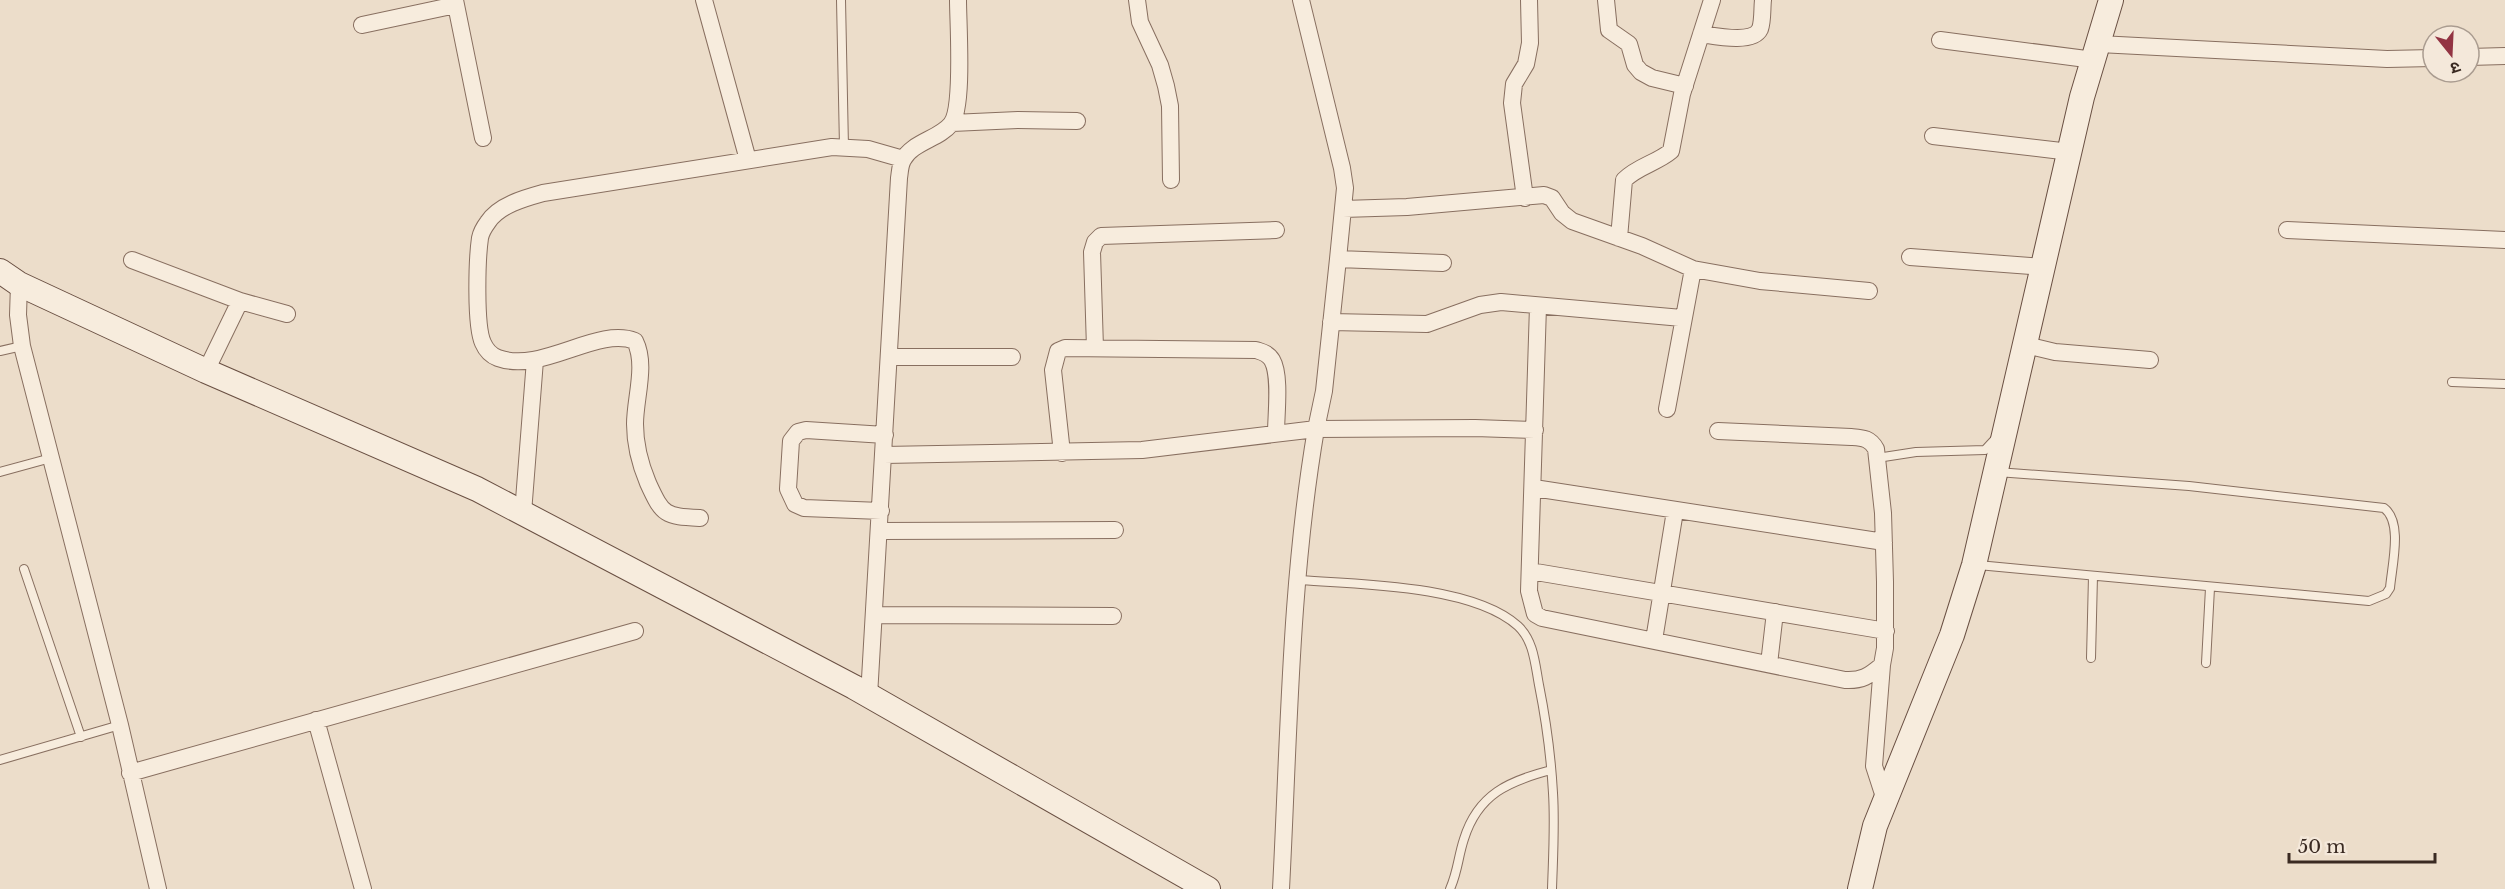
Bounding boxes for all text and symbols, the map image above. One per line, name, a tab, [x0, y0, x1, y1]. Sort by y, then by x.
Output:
north arrow	[2421, 24, 2481, 84]
text: उ	[2447, 57, 2463, 79]
scale bar	[2289, 826, 2434, 864]
text: 50 m	[2298, 836, 2346, 858]

